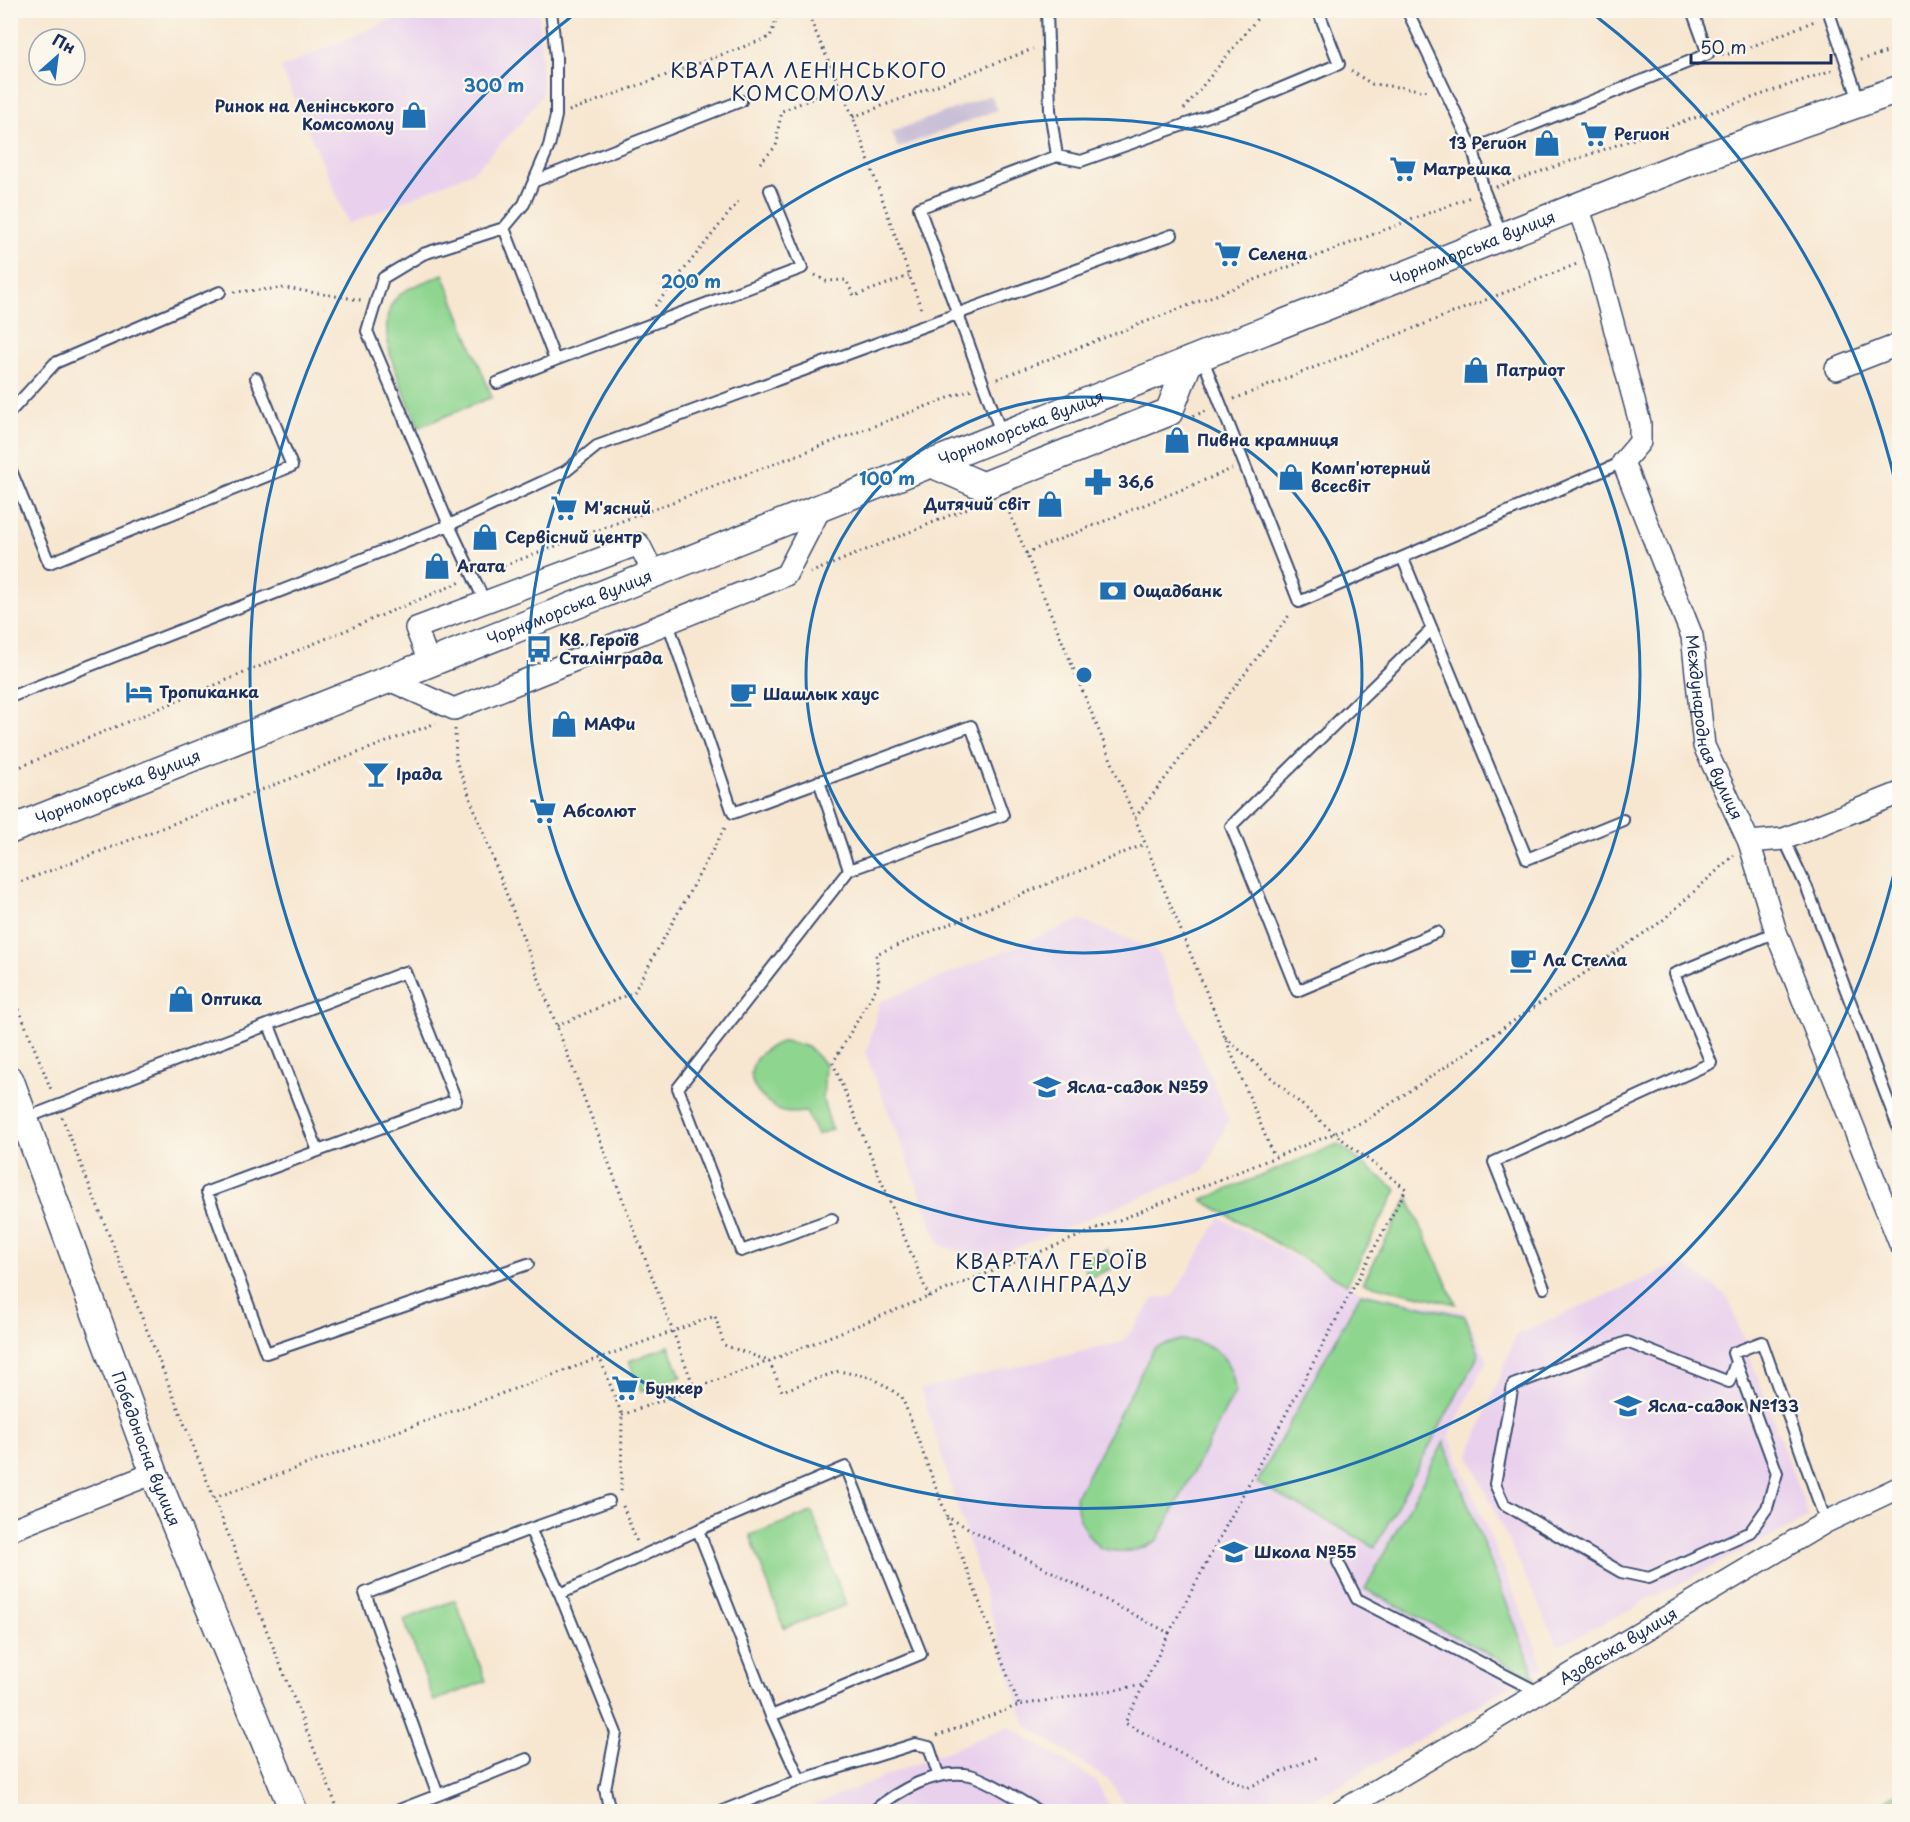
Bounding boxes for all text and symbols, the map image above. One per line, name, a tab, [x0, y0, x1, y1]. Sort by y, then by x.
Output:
north arrow	[27, 27, 87, 87]
text: Пн	[49, 27, 80, 59]
scale bar	[1691, 27, 1830, 65]
text: 50 m	[1700, 33, 1747, 60]
district label: КВАРТАЛ ЛЕНІНСЬКОГО КОМСОМОЛУ	[670, 55, 948, 108]
text: 300 m	[464, 71, 524, 98]
place label: Ринок на Ленінського Комсомолу	[215, 93, 394, 135]
shop icon: Ринок на Ленінського Комсомолу	[399, 100, 429, 130]
supermarket icon: Регион	[1579, 119, 1609, 149]
place label: Регион	[1614, 121, 1670, 145]
shop icon: 13 Регион	[1532, 128, 1562, 158]
place label: 13 Регион	[1449, 130, 1527, 154]
supermarket icon: Матрешка	[1388, 154, 1418, 184]
place label: Матрешка	[1423, 156, 1512, 180]
street label: Чорноморська вулиця	[1386, 204, 1558, 291]
supermarket icon: Селена	[1213, 239, 1243, 269]
place label: Селена	[1248, 241, 1308, 265]
text: 200 m	[661, 267, 721, 294]
shop icon: Патриот	[1461, 355, 1491, 385]
place label: Патриот	[1496, 357, 1566, 381]
street label: Чорноморська вулиця	[934, 383, 1107, 471]
shop icon: Пивна крамниця	[1162, 425, 1192, 455]
place label: Пивна крамниця	[1197, 427, 1339, 451]
place label: Комп'ютерний всесвіт	[1311, 455, 1431, 497]
shop icon: Комп'ютерний всесвіт	[1276, 462, 1306, 492]
text: 100 m	[859, 464, 915, 491]
pharmacy icon: 36,6	[1083, 467, 1113, 497]
place label: 36,6	[1118, 469, 1154, 493]
shop icon: Дитячий світ	[1035, 489, 1065, 519]
place label: Дитячий світ	[923, 491, 1031, 515]
supermarket icon: М'ясний	[549, 493, 579, 523]
place label: М'ясний	[584, 495, 651, 519]
shop icon: Сервісний центр	[470, 522, 500, 552]
place label: Сервісний центр	[505, 524, 642, 548]
shop icon: Агата	[422, 551, 452, 581]
place label: Агата	[456, 553, 506, 577]
street label: Чорноморська вулиця	[483, 563, 655, 650]
bank icon: Ощадбанк	[1098, 576, 1128, 606]
place label: Ощадбанк	[1133, 578, 1223, 602]
place label: Кв. Героїв Сталінграда	[559, 627, 663, 669]
street label: Мєждународная вулиця	[1681, 633, 1750, 823]
bus stop icon: Кв. Героїв Сталінграда	[524, 634, 554, 664]
centre of rings	[1074, 665, 1094, 685]
hotel icon: Тропиканка	[124, 677, 154, 707]
place label: Тропиканка	[159, 679, 259, 703]
cafe icon: Шашлык хаус	[728, 679, 758, 709]
place label: Шашлык хаус	[763, 681, 880, 705]
shop icon: МАФи	[549, 709, 579, 739]
place label: МАФи	[584, 711, 635, 735]
street label: Чорноморська вулиця	[31, 742, 204, 830]
bar icon: Ірада	[361, 759, 391, 789]
place label: Ірада	[396, 761, 443, 785]
supermarket icon: Абсолют	[528, 796, 558, 826]
place label: Абсолют	[563, 798, 636, 822]
cafe icon: Ла Стелла	[1508, 945, 1538, 975]
place label: Ла Стелла	[1543, 947, 1628, 971]
shop icon: Оптика	[166, 984, 196, 1014]
place label: Оптика	[201, 986, 262, 1010]
school or university icon: Ясла-садок №59	[1032, 1072, 1062, 1102]
place label: Ясла-садок №59	[1067, 1074, 1209, 1098]
district label: КВАРТАЛ ГЕРОЇВ СТАЛІНГРАДУ	[955, 1246, 1149, 1299]
street label: Победоносна вулиця	[107, 1367, 188, 1530]
supermarket icon: Бункер	[610, 1373, 640, 1403]
place label: Бункер	[645, 1375, 703, 1399]
school or university icon: Ясла-садок №133	[1613, 1391, 1643, 1421]
place label: Ясла-садок №133	[1648, 1393, 1799, 1417]
school or university icon: Школа №55	[1219, 1537, 1249, 1567]
place label: Школа №55	[1254, 1539, 1357, 1563]
street label: Азовська вулиця	[1554, 1601, 1681, 1690]

